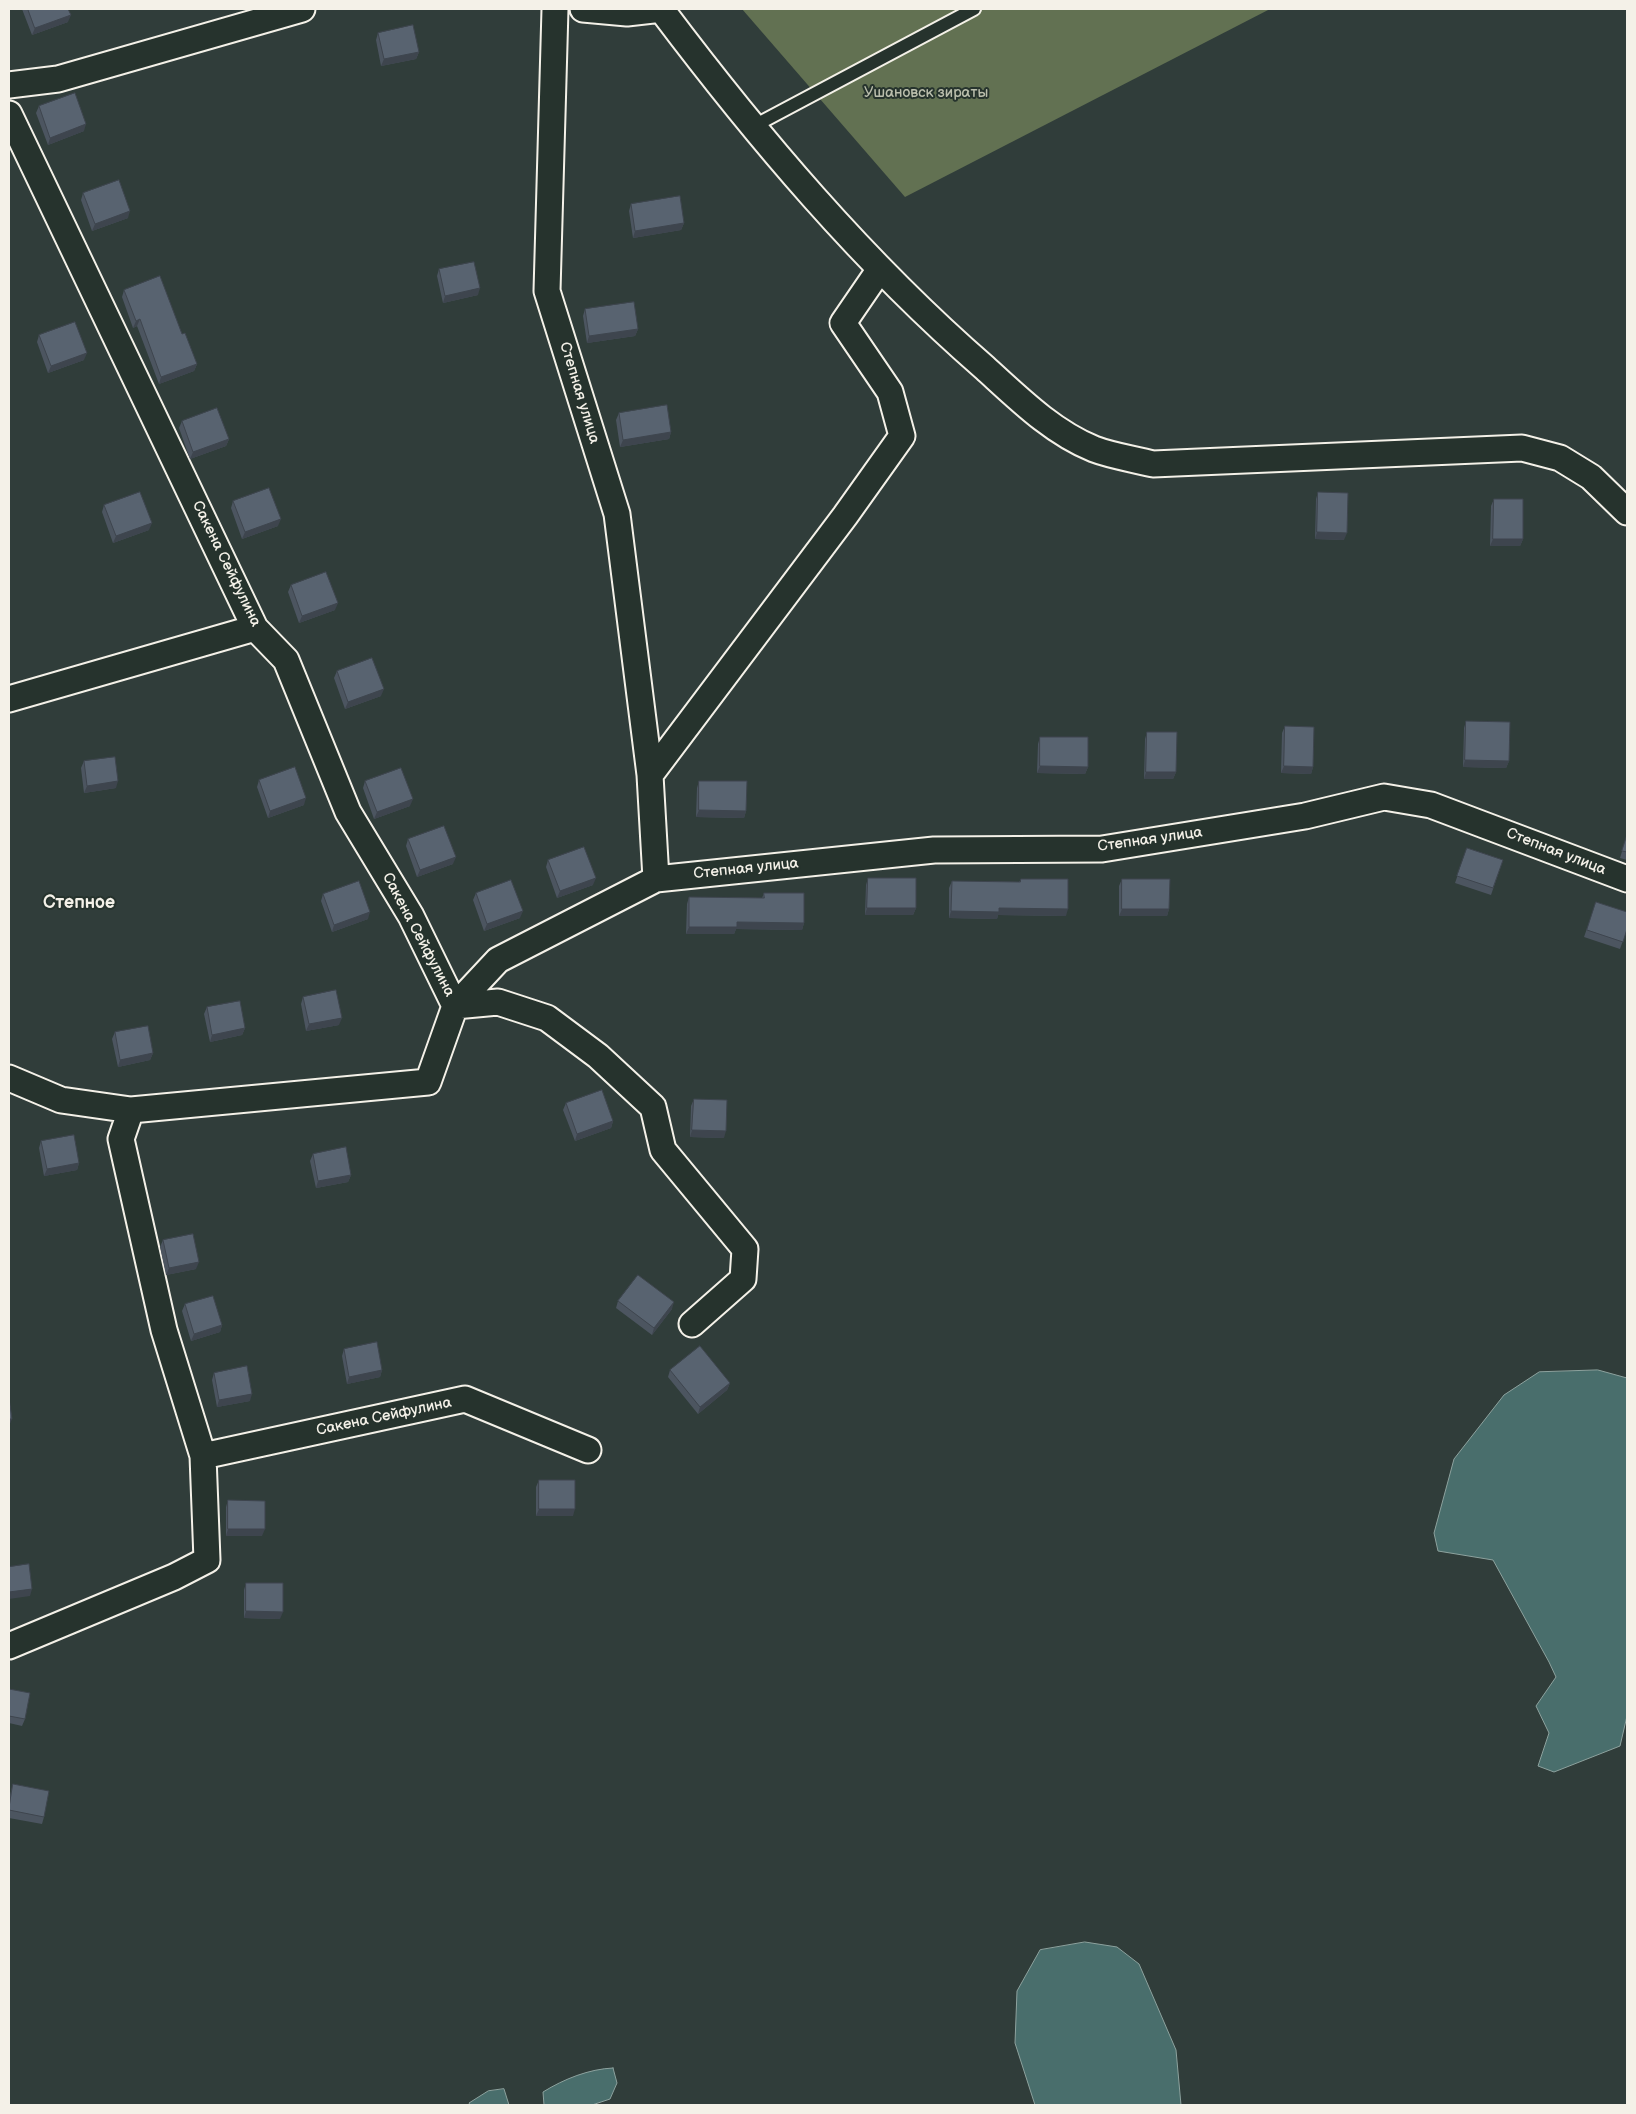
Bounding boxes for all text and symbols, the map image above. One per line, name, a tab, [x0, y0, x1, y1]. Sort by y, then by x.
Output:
park label: Ушановск зираты	[864, 84, 988, 102]
street label: Степная улица	[555, 340, 603, 446]
street label: Сакена Сейфулина	[188, 498, 264, 630]
street label: Степная улица	[1097, 824, 1203, 856]
street label: Степная улица	[1504, 825, 1608, 879]
street label: Степная улица	[693, 855, 799, 883]
street label: Сакена Сейфулина	[378, 870, 458, 1000]
district label: Степное	[43, 892, 115, 914]
street label: Сакена Сейфулина	[315, 1394, 453, 1440]

